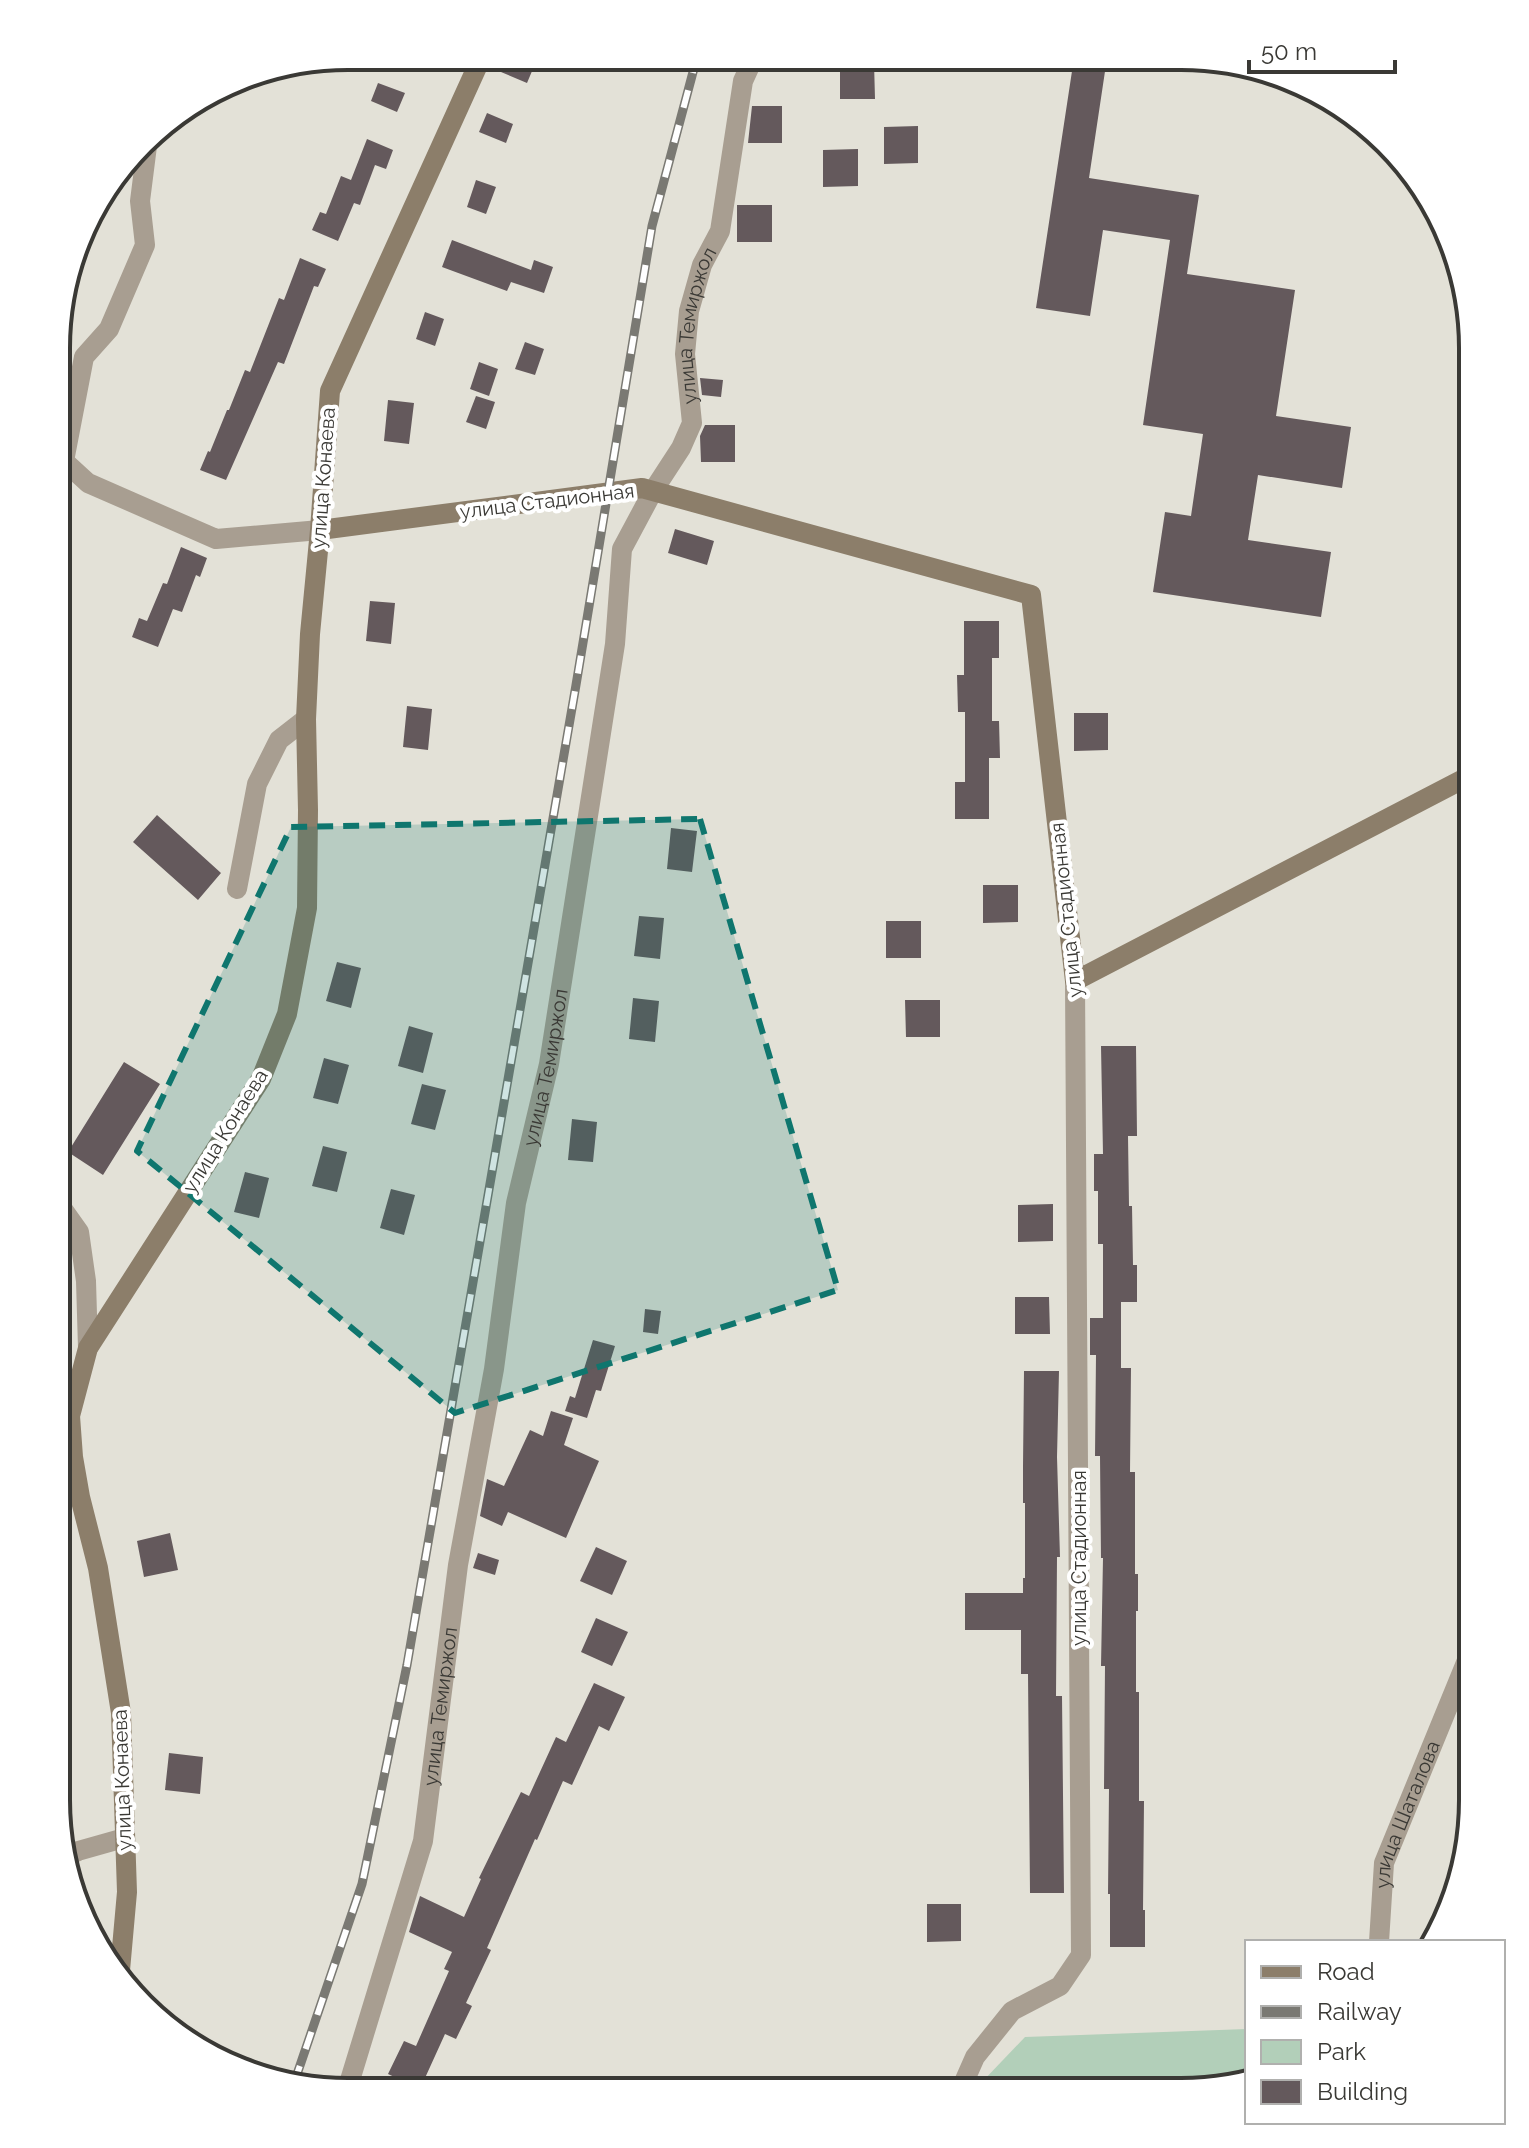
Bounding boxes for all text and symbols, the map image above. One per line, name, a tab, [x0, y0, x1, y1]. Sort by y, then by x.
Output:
scale bar	[1249, 24, 1395, 74]
text: 50 m	[1261, 37, 1317, 66]
street label: улица Темиржол	[673, 243, 721, 405]
street label: улица Конаева	[306, 407, 340, 549]
street label: улица Стадионная	[458, 478, 636, 524]
street label: улица Стадионная	[1045, 821, 1087, 999]
street label: улица Темиржол	[518, 987, 573, 1149]
street label: улица Конаева	[177, 1065, 273, 1197]
street label: улица Стадионная	[1067, 1470, 1091, 1646]
street label: улица Темиржол	[418, 1625, 462, 1787]
street label: улица Конаева	[108, 1709, 136, 1851]
street label: улица Шаталова	[1370, 1737, 1445, 1889]
legend	[1245, 1940, 1505, 2124]
text: Road	[1317, 1957, 1375, 1986]
text: Railway	[1317, 1997, 1402, 2026]
text: Park	[1317, 2037, 1366, 2066]
text: Building	[1317, 2077, 1408, 2106]

